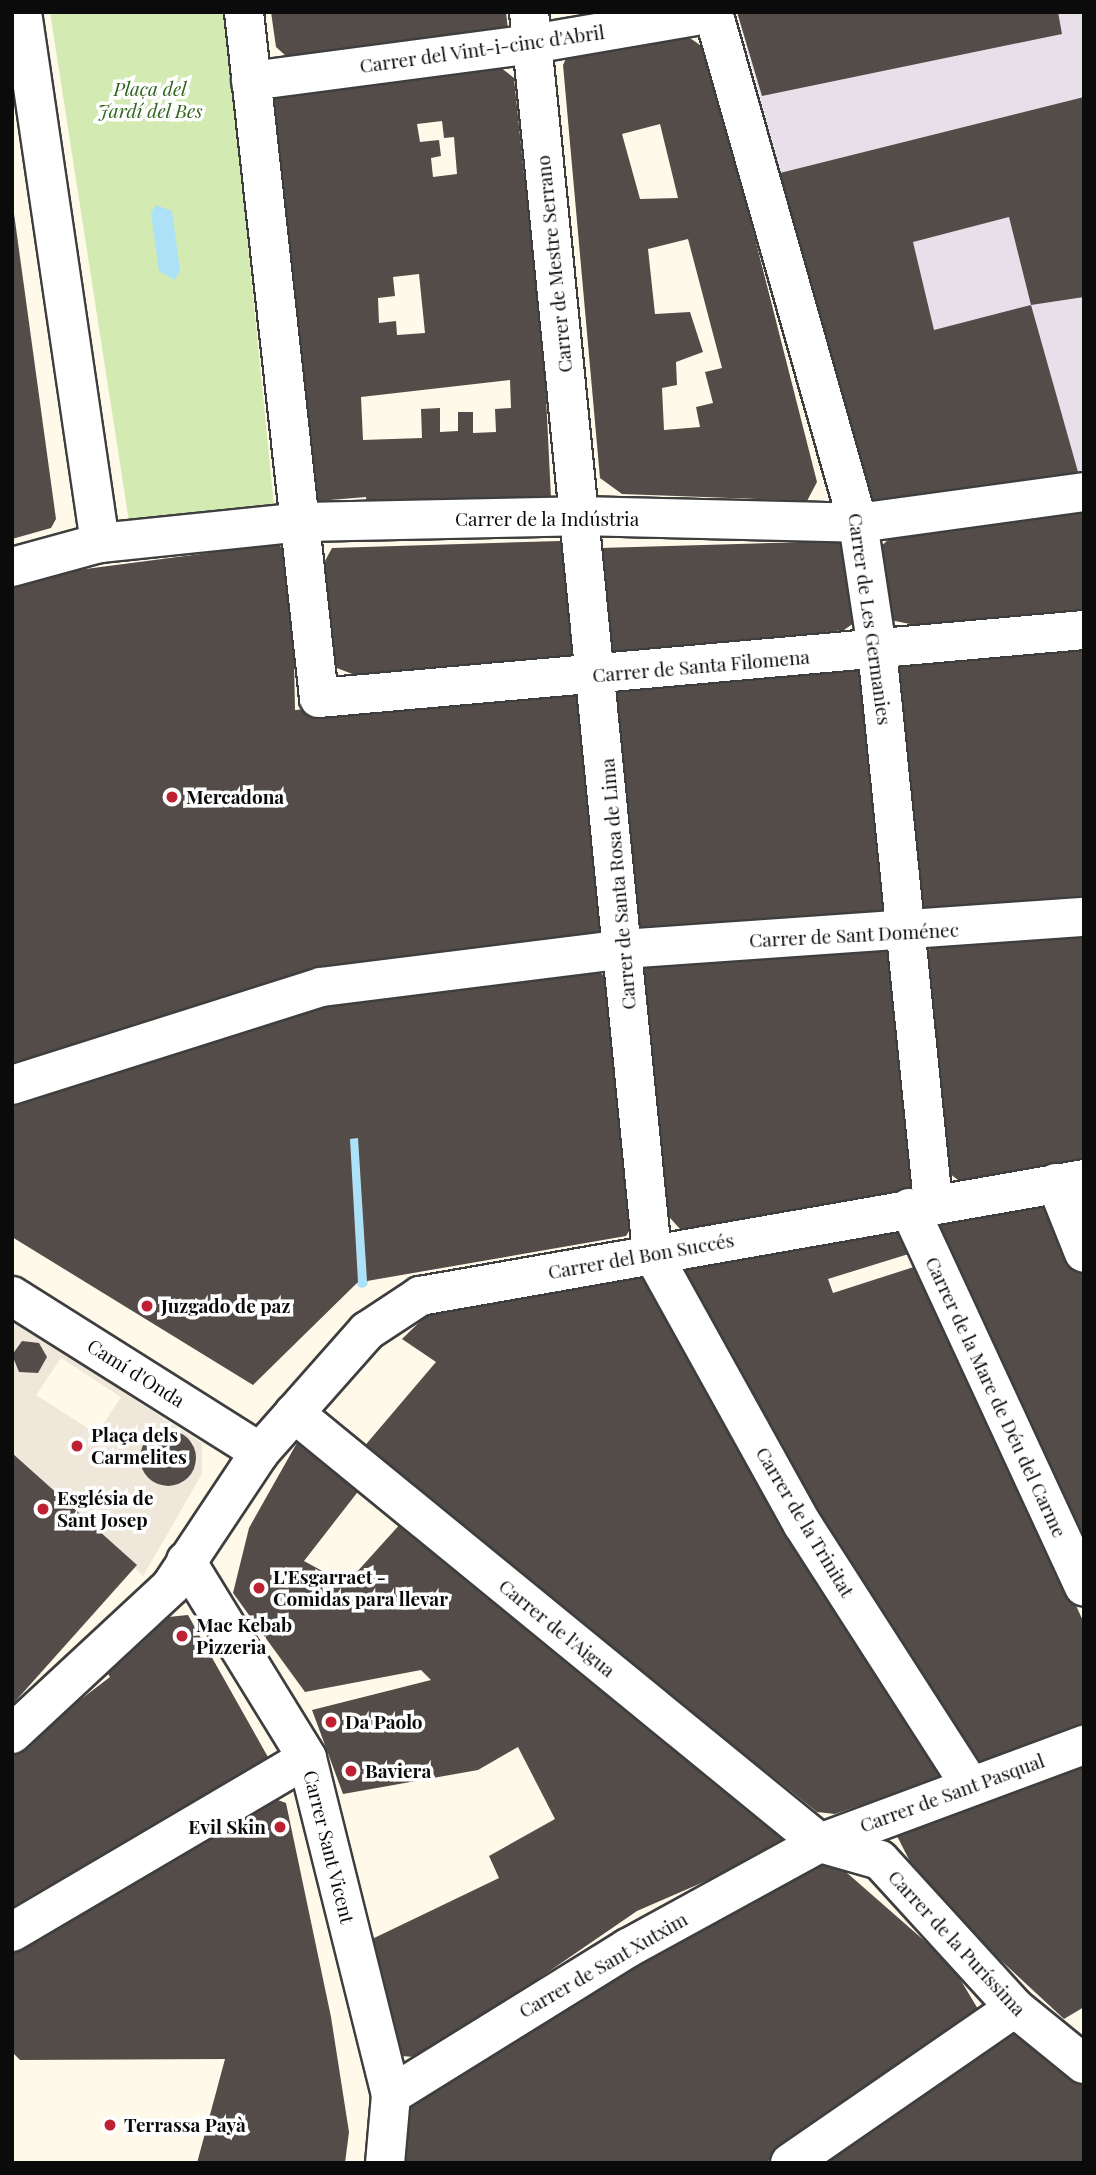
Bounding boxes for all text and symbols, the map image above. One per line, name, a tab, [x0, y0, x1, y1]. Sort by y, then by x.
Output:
street label: Carrer del Vint-i-cinc d'Abril	[358, 20, 606, 78]
park label: Plaça del Jardí del Bes	[97, 78, 203, 122]
street label: Carrer de Mestre Serrano	[531, 154, 577, 374]
street label: Carrer de la Indústria	[454, 508, 640, 530]
street label: Carrer de Les Germanies	[844, 511, 896, 727]
street label: Carrer de Santa Filomena	[591, 645, 811, 687]
street label: Carrer de Santa Rosa de Lima	[596, 757, 640, 1011]
place label: Mercadona	[186, 786, 284, 808]
marker: Mercadona	[164, 789, 180, 805]
street label: Carrer de Sant Doménec	[748, 918, 960, 952]
street label: Carrer del Bon Succés	[546, 1228, 736, 1284]
street label: Carrer de la Mare de Déu del Carme	[921, 1253, 1071, 1541]
place label: Juzgado de paz	[161, 1295, 290, 1317]
marker: Juzgado de paz	[139, 1298, 155, 1314]
street label: Camí d'Onda	[83, 1334, 189, 1412]
place label: Plaça dels Carmelites	[91, 1424, 187, 1468]
marker: Plaça dels Carmelites	[69, 1438, 85, 1454]
street label: Carrer de la Trinitat	[751, 1442, 859, 1602]
place label: Església de Sant Josep	[57, 1487, 154, 1531]
marker: Església de Sant Josep	[35, 1501, 51, 1517]
place label: L'Esgarraet - Comidas para llevar	[273, 1566, 448, 1610]
street label: Carrer de l'Aigua	[494, 1574, 620, 1682]
marker: L'Esgarraet - Comidas para llevar	[251, 1580, 267, 1596]
place label: Mac Kebab Pizzeria	[196, 1614, 292, 1658]
marker: Mac Kebab Pizzeria	[174, 1628, 190, 1644]
place label: Da Paolo	[345, 1711, 423, 1733]
marker: Da Paolo	[323, 1714, 339, 1730]
street label: Carrer de Sant Pasqual	[856, 1749, 1048, 1837]
place label: Baviera	[365, 1760, 431, 1782]
marker: Baviera	[343, 1763, 359, 1779]
street label: Carrer Sant Vicent	[299, 1767, 359, 1927]
place label: Evil Skin	[188, 1816, 266, 1838]
marker: Evil Skin	[272, 1819, 288, 1835]
street label: Carrer de la Puríssima	[883, 1865, 1031, 2021]
street label: Carrer de Sant Xutxim	[514, 1907, 692, 2023]
place label: Terrassa Payà	[124, 2114, 246, 2136]
marker: Terrassa Payà	[102, 2117, 118, 2133]

